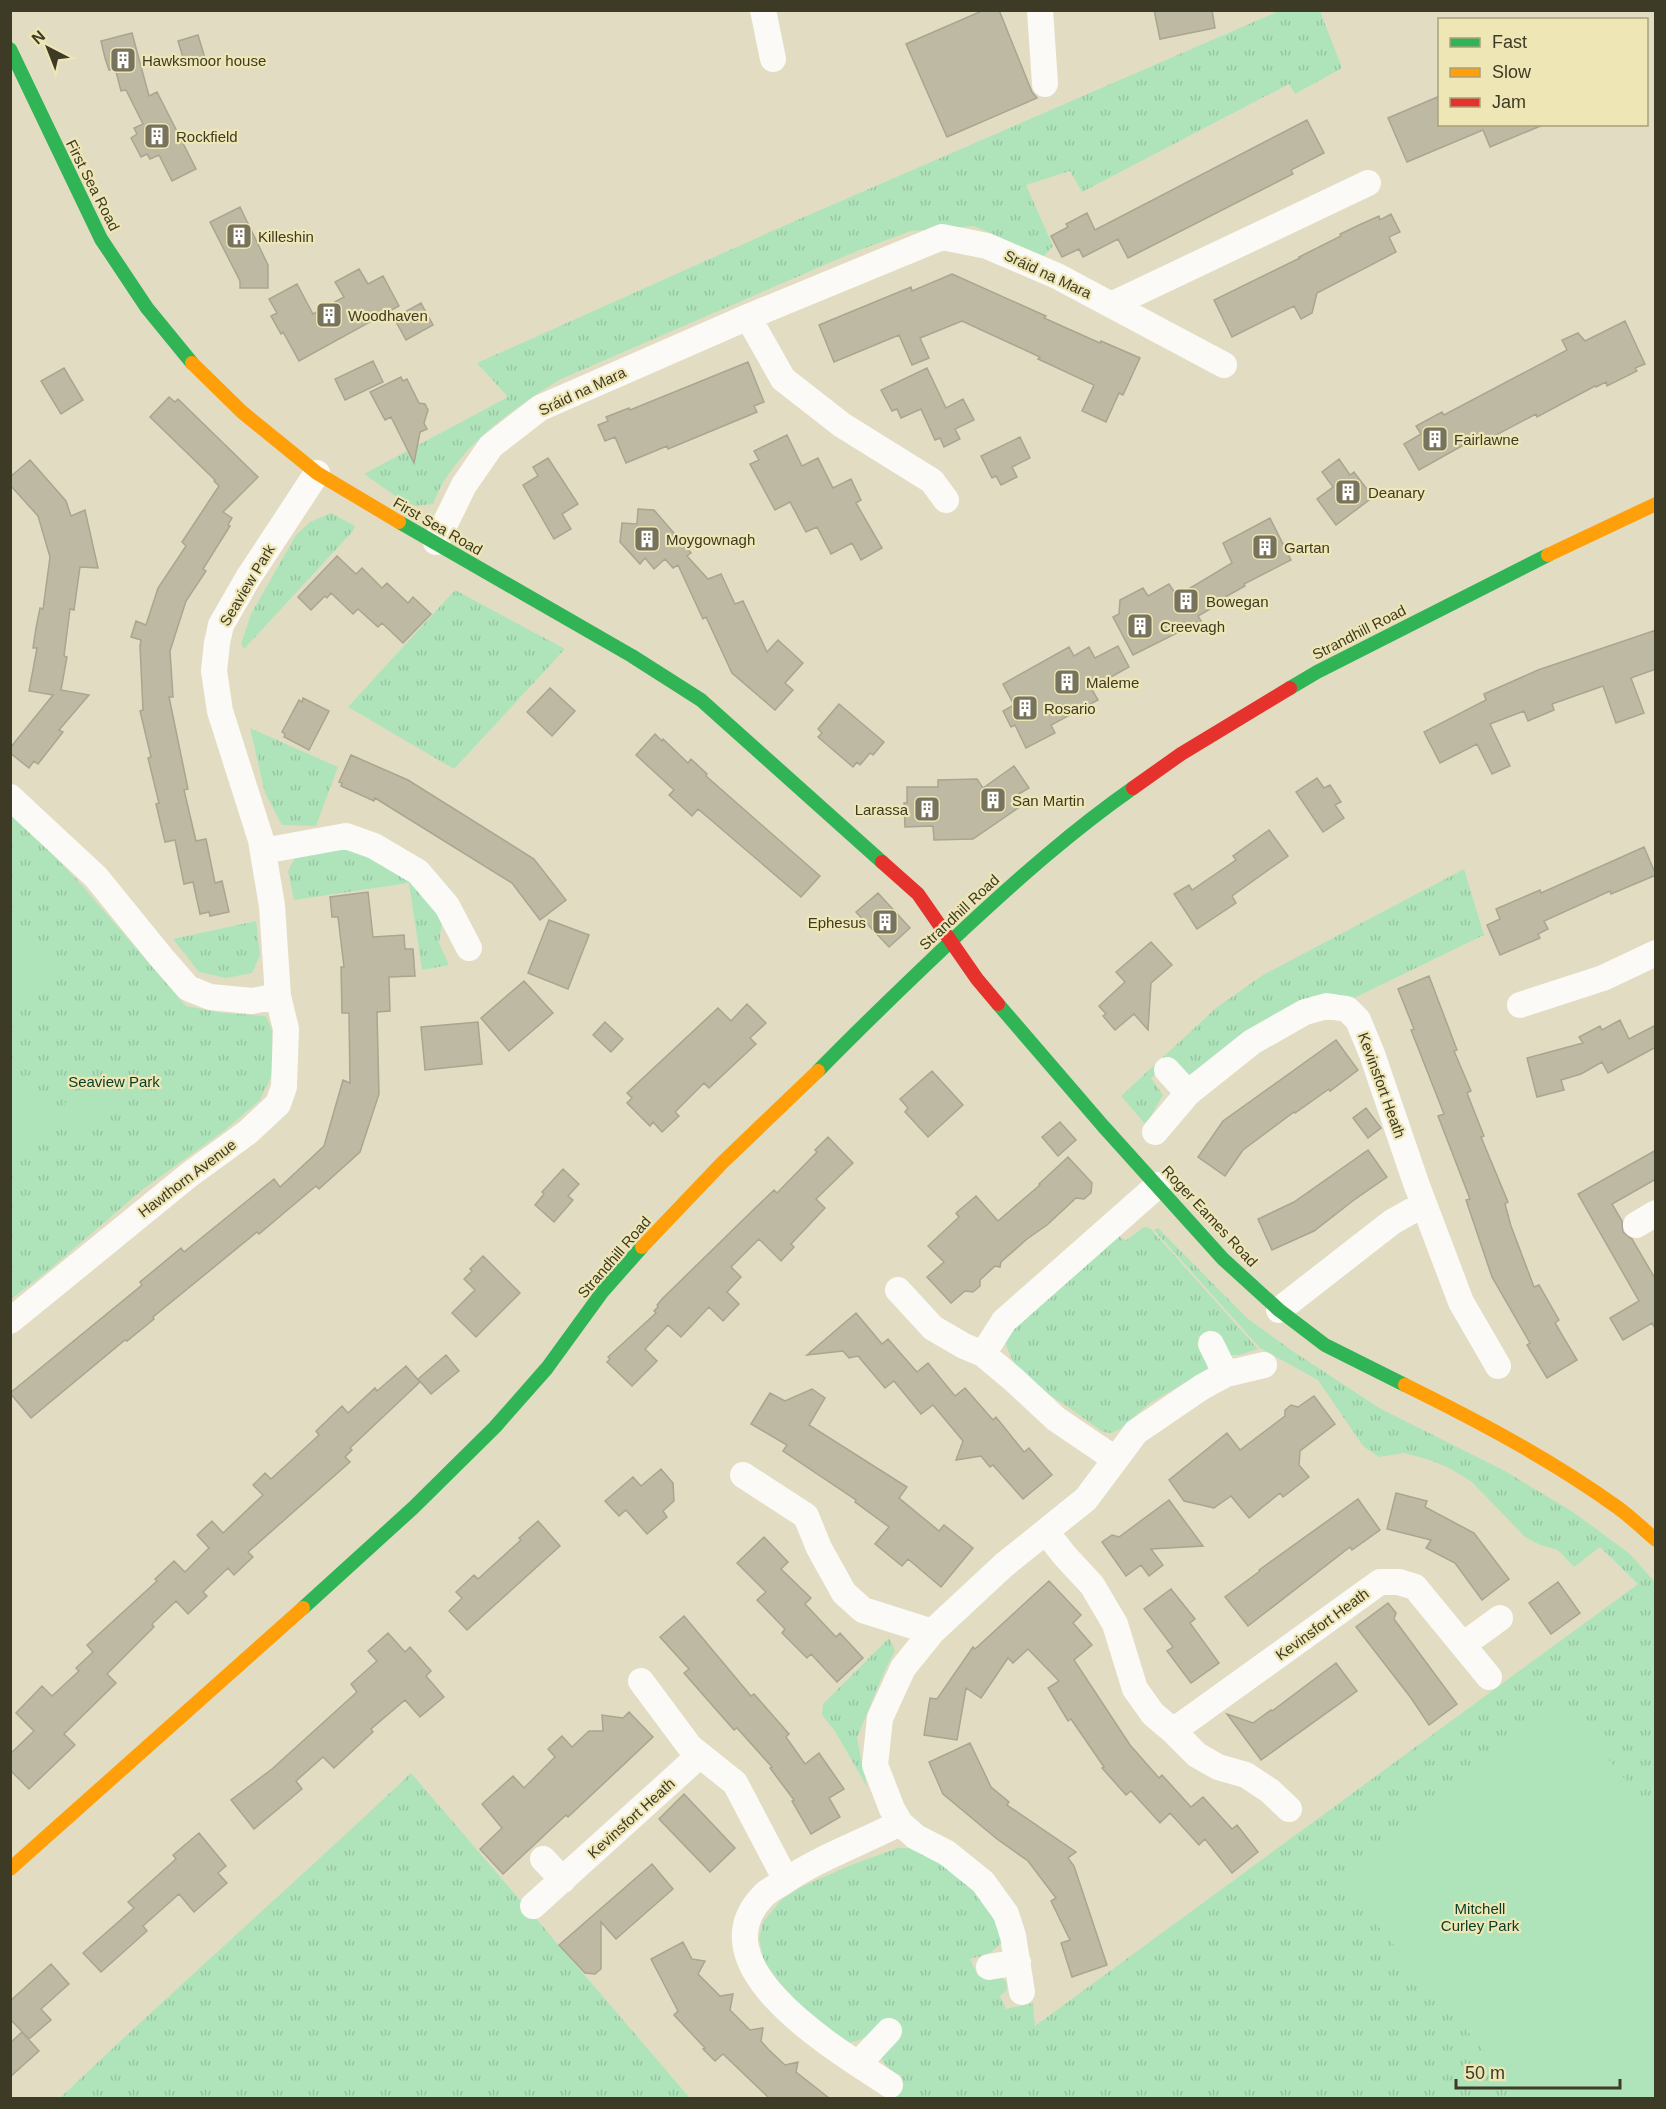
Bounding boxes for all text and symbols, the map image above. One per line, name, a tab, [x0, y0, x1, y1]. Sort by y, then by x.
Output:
north arrow	[18, 18, 78, 78]
legend	[1438, 18, 1648, 126]
text: N	[28, 27, 48, 47]
text: Fast	[1492, 32, 1527, 52]
building icon: Hawksmoor house	[108, 45, 138, 75]
place label: Hawksmoor house	[142, 52, 266, 69]
text: Slow	[1492, 62, 1532, 82]
text: Jam	[1492, 92, 1526, 112]
building icon: Rockfield	[142, 121, 172, 151]
place label: Rockfield	[176, 128, 238, 145]
street label: First Sea Road	[63, 137, 123, 233]
building icon: Killeshin	[224, 221, 254, 251]
place label: Killeshin	[258, 228, 314, 245]
street label: Sráid na Mara	[1002, 246, 1095, 302]
building icon: Woodhaven	[314, 300, 344, 330]
place label: Woodhaven	[348, 307, 428, 324]
street label: Sráid na Mara	[536, 363, 629, 419]
building icon: Fairlawne	[1420, 424, 1450, 454]
place label: Fairlawne	[1454, 431, 1519, 448]
building icon: Deanary	[1333, 477, 1363, 507]
place label: Deanary	[1368, 484, 1425, 501]
street label: First Sea Road	[390, 494, 486, 558]
building icon: Moygownagh	[632, 524, 662, 554]
place label: Moygownagh	[666, 531, 755, 548]
building icon: Gartan	[1250, 532, 1280, 562]
place label: Gartan	[1284, 539, 1330, 556]
street label: Seaview Park	[216, 541, 278, 629]
building icon: Bowegan	[1171, 586, 1201, 616]
place label: Bowegan	[1206, 593, 1269, 610]
street label: Strandhill Road	[1309, 601, 1409, 663]
building icon: Creevagh	[1125, 611, 1155, 641]
place label: Creevagh	[1160, 618, 1225, 635]
building icon: Maleme	[1052, 667, 1082, 697]
place label: Maleme	[1086, 674, 1139, 691]
building icon: Rosario	[1010, 693, 1040, 723]
place label: Rosario	[1044, 700, 1096, 717]
building icon: San Martin	[978, 785, 1008, 815]
place label: San Martin	[1012, 792, 1085, 809]
building icon: Larassa	[912, 794, 942, 824]
place label: Larassa	[855, 801, 909, 818]
street label: Strandhill Road	[916, 871, 1002, 953]
building icon: Ephesus	[870, 907, 900, 937]
place label: Ephesus	[808, 914, 866, 931]
street label: Kevinsfort Heath	[1355, 1030, 1409, 1140]
park label: Seaview Park	[68, 1073, 160, 1090]
street label: Hawthorn Avenue	[135, 1136, 239, 1220]
street label: Roger Eames Road	[1159, 1162, 1261, 1270]
street label: Strandhill Road	[574, 1213, 654, 1301]
street label: Kevinsfort Heath	[1272, 1585, 1372, 1663]
street label: Kevinsfort Heath	[584, 1775, 678, 1861]
park label: Mitchell Curley Park	[1441, 1900, 1520, 1934]
scale bar	[1456, 2052, 1620, 2090]
text: 50 m	[1465, 2063, 1505, 2083]

